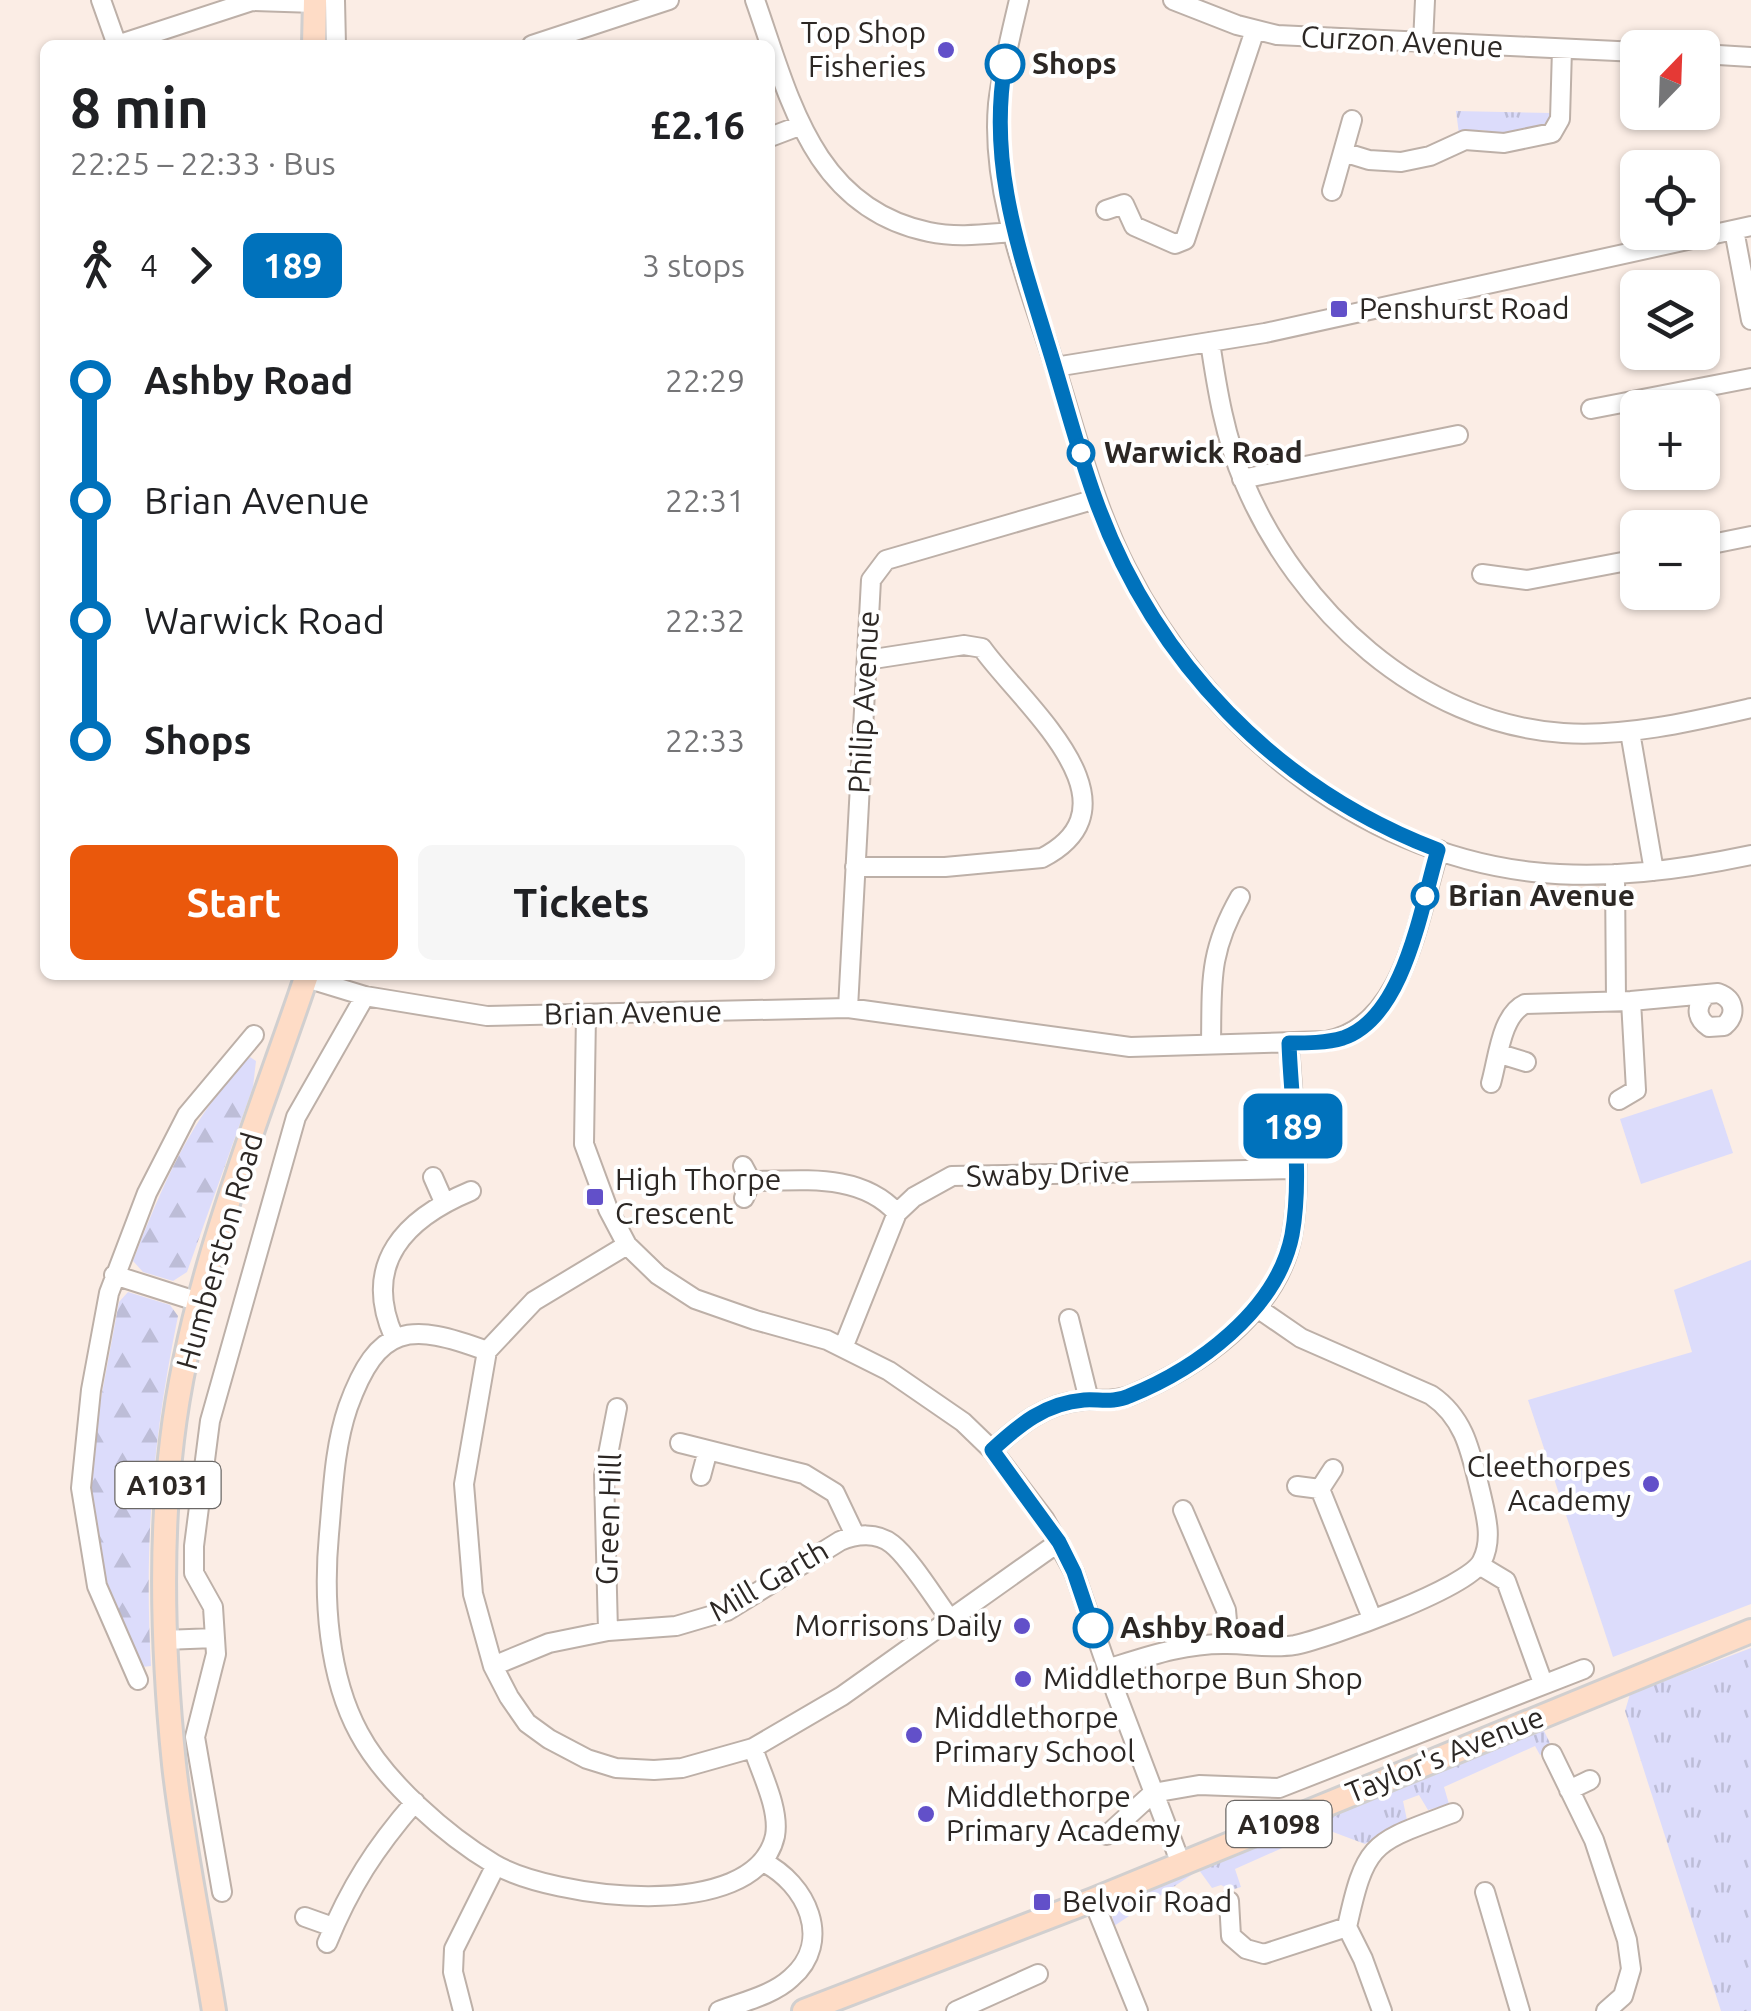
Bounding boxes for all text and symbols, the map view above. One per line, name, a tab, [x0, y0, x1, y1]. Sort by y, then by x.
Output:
place label: Top Shop Fisheries	[801, 15, 926, 83]
street label: Curzon Avenue	[1300, 19, 1504, 63]
north arrow	[1620, 30, 1720, 130]
map controls	[1620, 30, 1720, 610]
marker: Top Shop Fisheries	[935, 39, 957, 61]
marker: Shops	[986, 45, 1024, 83]
place label: Shops	[1032, 46, 1117, 80]
text: 8 min	[70, 77, 209, 138]
text: £2.16	[650, 104, 745, 146]
text: 22:25 – 22:33 · Bus	[70, 145, 336, 181]
button: locate	[1620, 150, 1720, 250]
icon: walk	[70, 238, 125, 293]
icon: forward	[173, 238, 228, 293]
text: 189	[263, 245, 322, 285]
text: 4	[140, 247, 158, 283]
text: 3 stops	[642, 247, 745, 283]
button: layers	[1620, 270, 1720, 370]
place label: Penshurst Road	[1359, 291, 1570, 325]
marker: Penshurst Road	[1328, 298, 1350, 320]
text: Ashby Road	[144, 359, 353, 401]
text: 22:29	[665, 362, 745, 398]
button: +	[1620, 390, 1720, 490]
place label: Warwick Road	[1104, 435, 1303, 469]
marker: Warwick Road	[1068, 440, 1094, 466]
text: Brian Avenue	[144, 479, 370, 521]
text: 22:31	[665, 482, 745, 518]
button: −	[1620, 510, 1720, 610]
text: Warwick Road	[144, 599, 385, 641]
text: 22:32	[665, 602, 745, 638]
street label: Philip Avenue	[841, 610, 885, 794]
text: Shops	[144, 719, 251, 761]
text: 22:33	[665, 722, 745, 758]
button: Start	[70, 845, 398, 960]
button: Tickets	[418, 845, 745, 960]
place label: Brian Avenue	[1448, 878, 1635, 912]
marker: Brian Avenue	[1412, 883, 1438, 909]
street label: Brian Avenue	[544, 993, 722, 1031]
line badge: 189	[1236, 1094, 1350, 1158]
text: 189	[1263, 1106, 1323, 1146]
street label: Humberston Road	[169, 1128, 269, 1373]
street label: Swaby Drive	[965, 1153, 1131, 1193]
place label: High Thorpe Crescent	[615, 1162, 781, 1230]
marker: High Thorpe Crescent	[584, 1186, 606, 1208]
place label: Cleethorpes Academy	[1467, 1449, 1631, 1517]
street label: Green Hill	[589, 1452, 627, 1586]
road number: A1031	[116, 1462, 220, 1508]
marker: Cleethorpes Academy	[1640, 1473, 1662, 1495]
street label: Mill Garth	[703, 1533, 834, 1628]
place label: Morrisons Daily	[795, 1608, 1002, 1642]
marker: Ashby Road	[1074, 1609, 1112, 1647]
place label: Ashby Road	[1120, 1610, 1285, 1644]
marker: Morrisons Daily	[1011, 1615, 1033, 1637]
place label: Middlethorpe Bun Shop	[1043, 1661, 1363, 1695]
marker: Middlethorpe Bun Shop	[1012, 1668, 1034, 1690]
street label: Taylor's Avenue	[1341, 1699, 1549, 1809]
place label: Middlethorpe Primary School	[934, 1700, 1135, 1768]
marker: Middlethorpe Primary School	[903, 1724, 925, 1746]
place label: Middlethorpe Primary Academy	[946, 1779, 1180, 1847]
road number: A1098	[1226, 1801, 1332, 1847]
marker: Middlethorpe Primary Academy	[915, 1803, 937, 1825]
place label: Belvoir Road	[1062, 1884, 1232, 1918]
marker: Belvoir Road	[1031, 1891, 1053, 1913]

